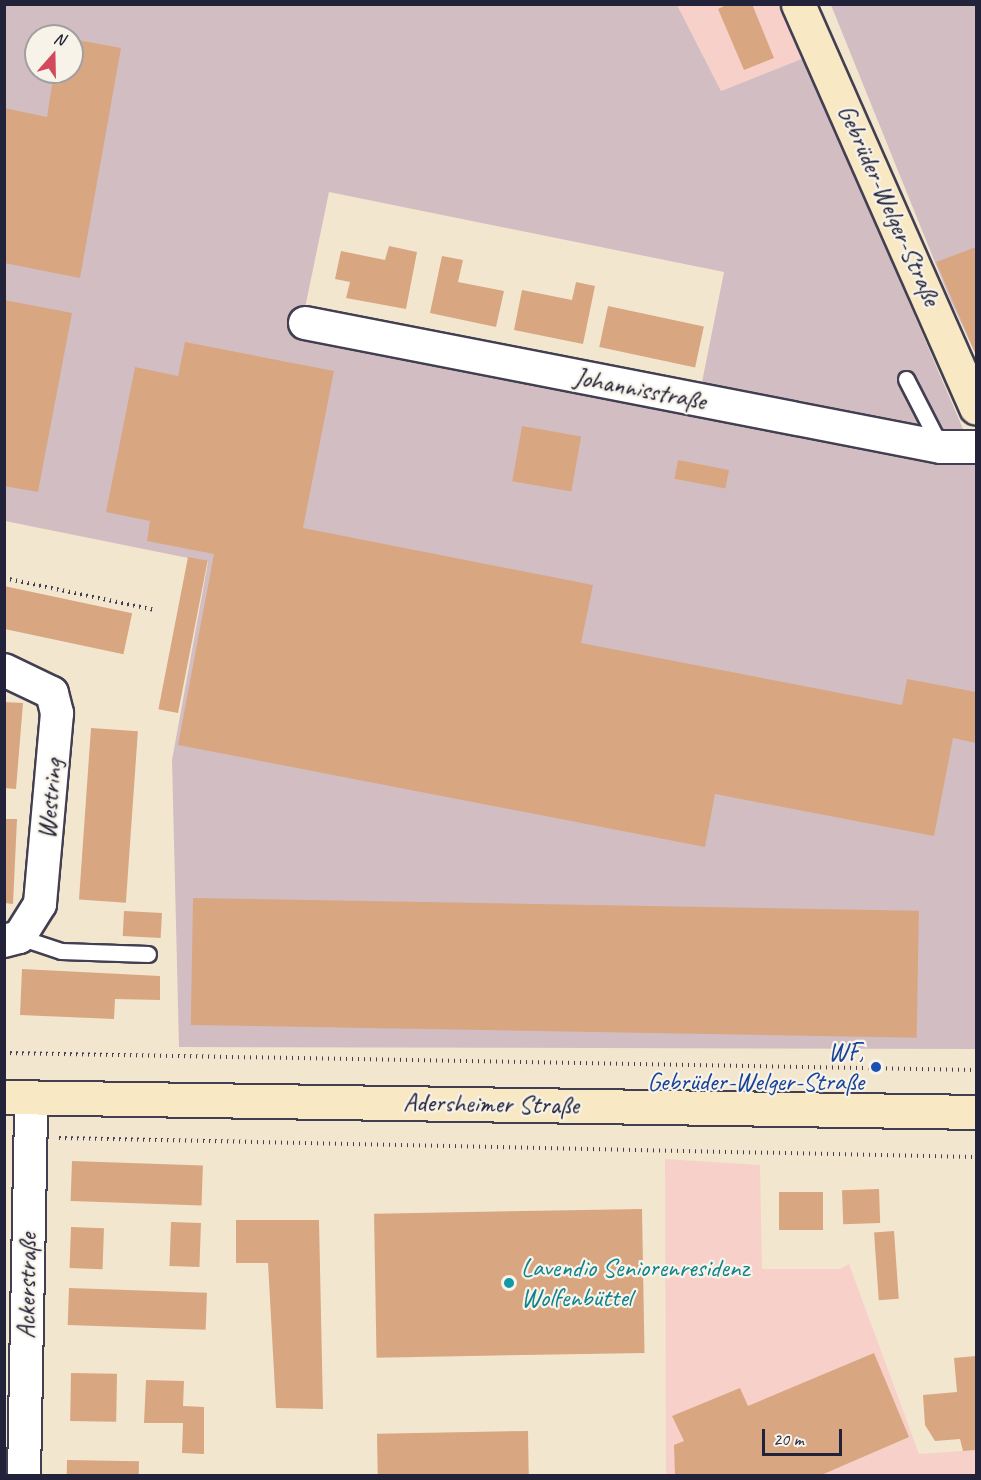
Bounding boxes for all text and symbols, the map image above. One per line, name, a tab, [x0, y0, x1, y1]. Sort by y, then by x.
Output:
north arrow	[24, 24, 84, 84]
text: N	[51, 28, 68, 50]
street label: Gebrüder-Welger-Straße	[831, 100, 947, 310]
street label: Johannisstraße	[572, 361, 708, 417]
street label: Westring	[31, 758, 69, 840]
place label: WF, Gebrüder-Welger-Straße	[647, 1036, 864, 1098]
marker: WF, Gebrüder-Welger-Straße	[869, 1060, 883, 1074]
street label: Adersheimer Straße	[402, 1087, 580, 1121]
street label: Ackerstraße	[10, 1233, 44, 1339]
place label: Lavendio Seniorenresidenz Wolfenbüttel	[521, 1252, 748, 1314]
marker: Lavendio Seniorenresidenz Wolfenbüttel	[502, 1276, 516, 1290]
scale bar	[765, 1417, 844, 1455]
text: 20 m	[773, 1428, 804, 1450]

